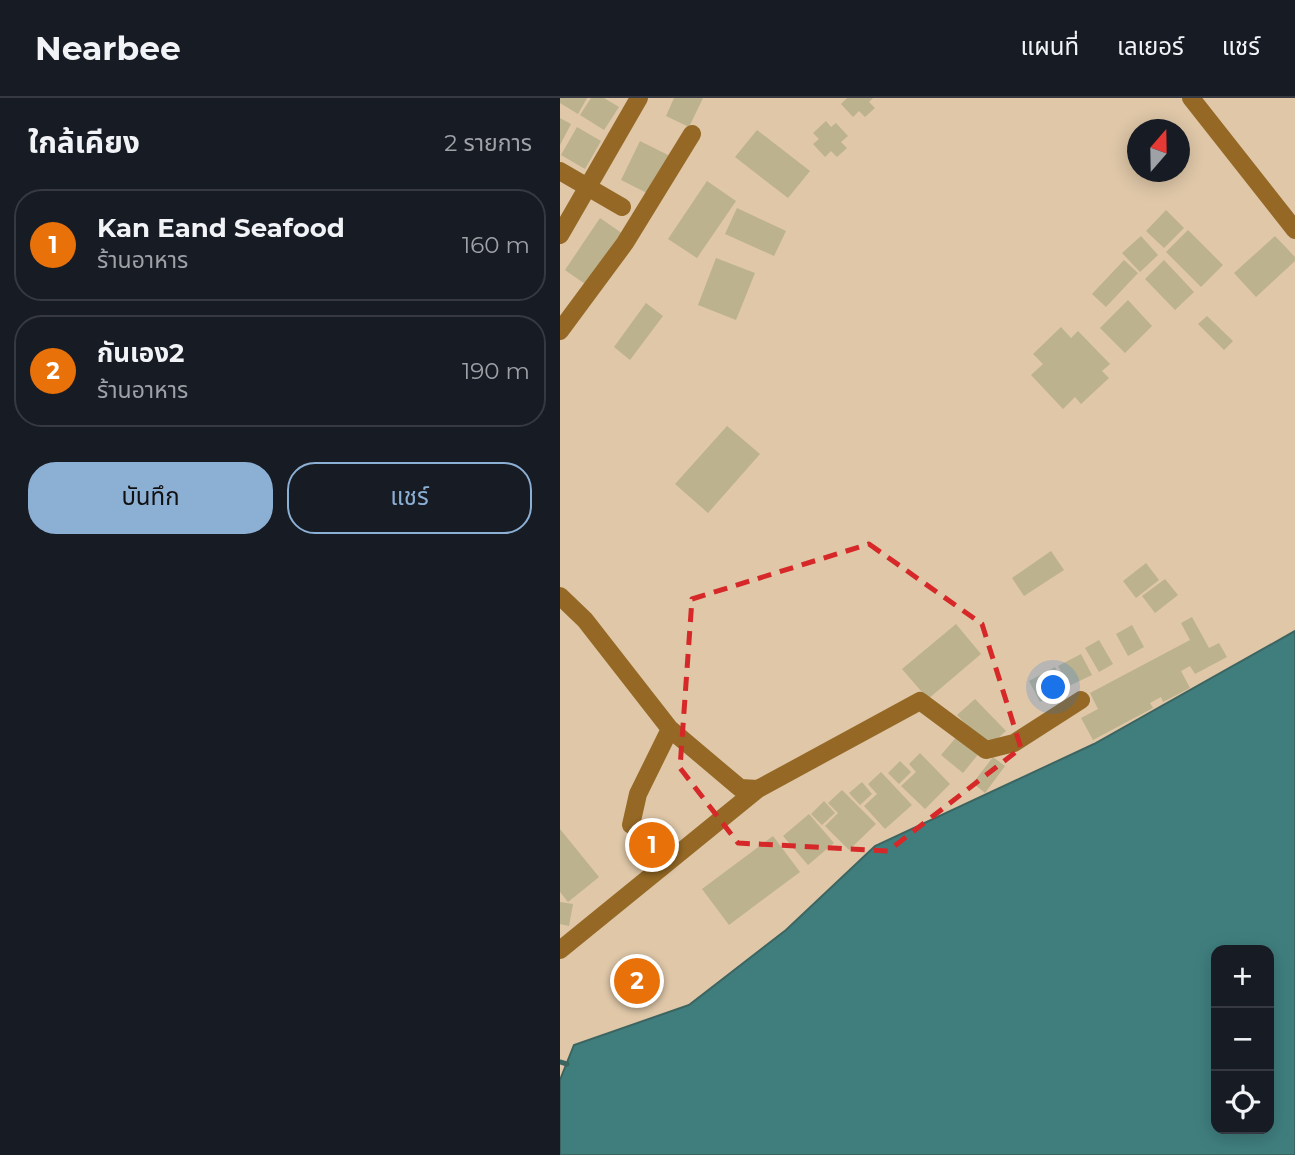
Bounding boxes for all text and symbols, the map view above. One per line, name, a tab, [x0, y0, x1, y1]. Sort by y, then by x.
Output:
text: Nearbee	[35, 28, 181, 68]
text: แผนที่	[1021, 32, 1079, 61]
text: เลเยอร์	[1117, 32, 1184, 61]
text: แชร์	[1222, 32, 1260, 61]
north arrow	[1127, 119, 1190, 182]
text: ใกล้เคียง	[28, 124, 140, 161]
text: 2 รายการ	[444, 129, 532, 157]
text: Kan Eand Seafood	[97, 212, 345, 244]
text: 1	[48, 231, 58, 259]
text: 160 m	[462, 231, 530, 259]
text: ร้านอาหาร	[97, 246, 188, 274]
text: กันเอง2	[97, 337, 184, 369]
text: 2	[46, 357, 60, 385]
text: 190 m	[462, 357, 530, 385]
text: ร้านอาหาร	[97, 376, 188, 404]
button: บันทึก	[28, 462, 273, 534]
button: แชร์	[287, 462, 532, 534]
your location	[1036, 670, 1070, 704]
pin: 1	[629, 819, 675, 871]
map controls	[1211, 945, 1274, 1134]
button: +	[1211, 945, 1274, 1008]
pin: 2	[614, 955, 660, 1007]
button: −	[1211, 1008, 1274, 1071]
button: locate	[1211, 1071, 1274, 1134]

